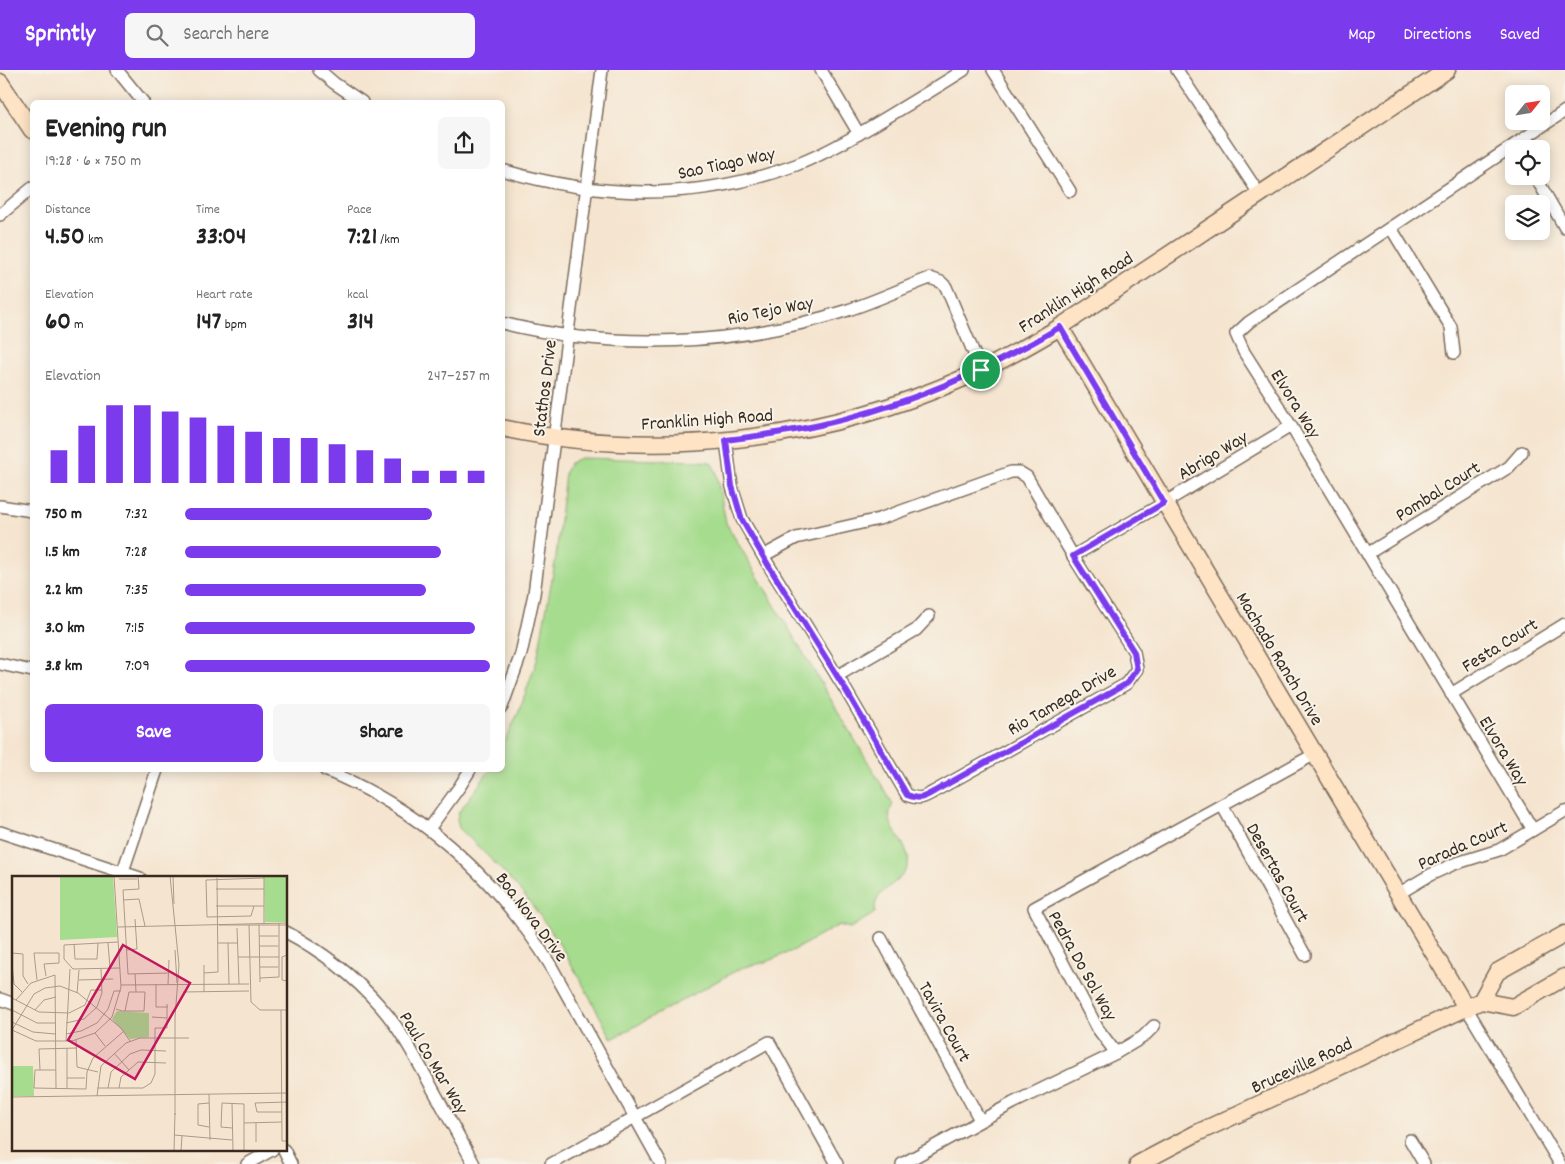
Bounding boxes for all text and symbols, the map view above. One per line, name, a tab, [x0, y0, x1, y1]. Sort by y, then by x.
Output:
search box	[125, 13, 475, 58]
text: Sprintly	[25, 18, 95, 52]
icon: search	[143, 21, 171, 49]
text: Search here	[183, 22, 269, 49]
text: Map	[1348, 23, 1375, 48]
text: Directions	[1403, 23, 1472, 48]
text: Saved	[1500, 23, 1540, 48]
north arrow	[1505, 85, 1550, 130]
map controls	[1505, 85, 1550, 240]
text: Evening run	[45, 111, 167, 151]
button: share	[438, 117, 490, 169]
button: locate	[1505, 140, 1550, 185]
street label: Sao Tiago Way	[676, 142, 778, 189]
text: 19:28 · 6 × 750 m	[45, 150, 141, 173]
button: layers	[1505, 195, 1550, 240]
text: Distance	[45, 200, 91, 220]
text: Time	[196, 200, 220, 220]
text: Pace	[347, 200, 372, 220]
text: 4.50	[45, 220, 85, 256]
text: 33:04	[196, 220, 246, 256]
text: 7:21	[347, 220, 377, 256]
text: km	[85, 230, 103, 250]
text: /km	[377, 230, 400, 250]
street label: Franklin High Road	[1014, 247, 1140, 341]
text: Elevation	[45, 285, 94, 305]
text: Heart rate	[196, 285, 253, 305]
text: kcal	[347, 285, 368, 305]
street label: Rio Tejo Way	[725, 291, 816, 334]
text: 60	[45, 305, 71, 341]
text: 147	[196, 305, 221, 341]
text: 314	[347, 305, 374, 341]
text: m	[71, 315, 84, 335]
text: bpm	[221, 315, 247, 335]
street label: Stathos Drive	[527, 338, 566, 438]
pin	[960, 349, 1002, 391]
icon: arrive	[967, 356, 995, 384]
text: Elevation	[45, 365, 101, 388]
text: 247–257 m	[427, 365, 490, 388]
street label: Elvora Way	[1262, 365, 1326, 445]
street label: Franklin High Road	[640, 403, 774, 440]
street label: Abrigo Way	[1174, 425, 1254, 489]
street label: Pombal Court	[1391, 456, 1487, 530]
text: 750 m	[45, 503, 82, 526]
text: 7:32	[125, 503, 148, 526]
text: 1.5 km	[45, 541, 80, 564]
text: 7:28	[125, 541, 147, 564]
text: 2.2 km	[45, 579, 83, 602]
text: 7:35	[125, 579, 148, 602]
street label: Machado Ranch Drive	[1227, 588, 1329, 732]
street label: Festa Court	[1458, 613, 1544, 681]
text: 3.0 km	[45, 617, 85, 640]
text: 7:15	[125, 617, 145, 640]
text: 3.8 km	[45, 655, 82, 678]
text: 7:09	[125, 655, 150, 678]
street label: Rio Tamega Drive	[1003, 660, 1122, 744]
button: Save	[45, 704, 263, 762]
button: Share	[273, 704, 490, 762]
street label: Elvora Way	[1471, 712, 1534, 792]
street label: Parada Court	[1414, 815, 1513, 879]
street label: Desertas Court	[1237, 819, 1314, 928]
street label: Boa Nova Drive	[487, 868, 573, 969]
inset map	[12, 876, 288, 1152]
street label: Pedra Do Sol Way	[1040, 907, 1122, 1027]
street label: Tavira Court	[910, 978, 976, 1068]
street label: Paul Co Mar Way	[391, 1007, 474, 1121]
street label: Bruceville Road	[1247, 1032, 1358, 1102]

